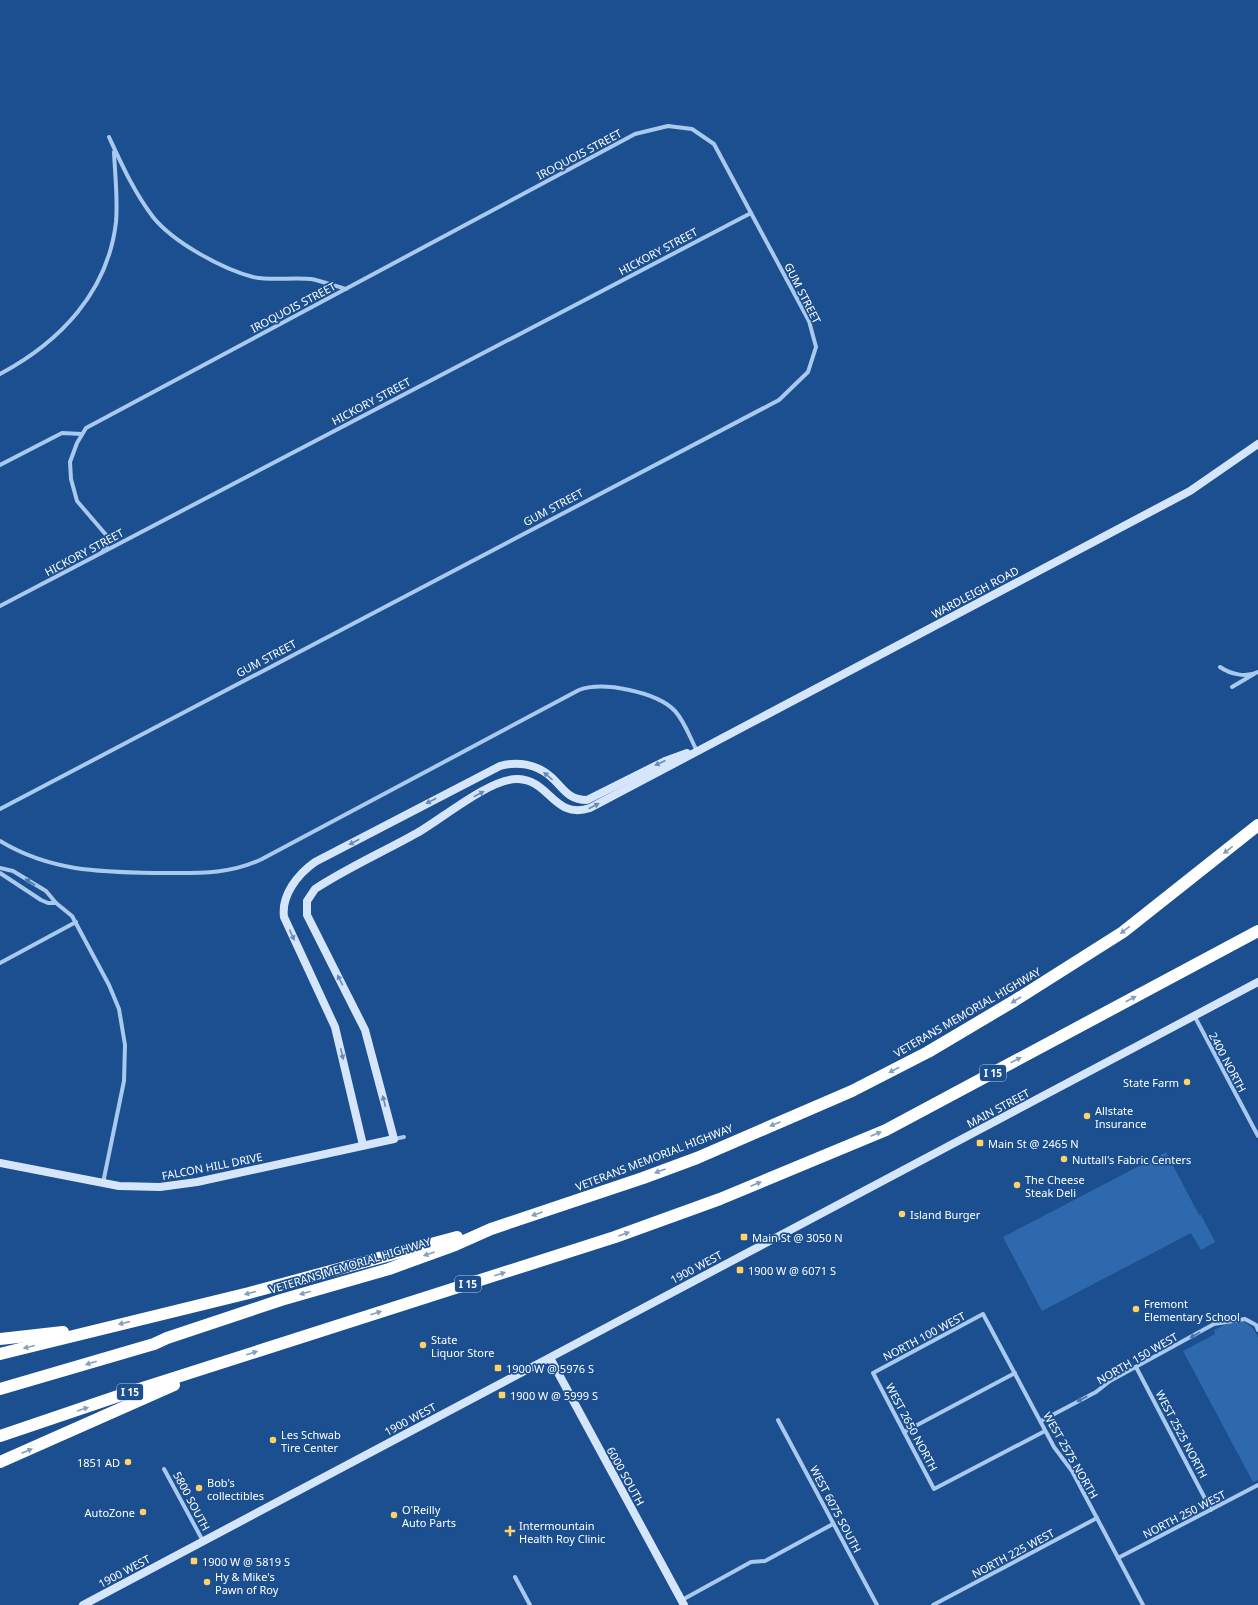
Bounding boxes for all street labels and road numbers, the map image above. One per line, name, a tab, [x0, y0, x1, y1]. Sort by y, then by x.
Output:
street label: IROQUOIS STREET	[534, 125, 624, 183]
street label: HICKORY STREET	[616, 224, 700, 278]
street label: GUM STREET	[781, 260, 825, 326]
street label: IROQUOIS STREET	[248, 278, 338, 336]
street label: HICKORY STREET	[329, 374, 413, 428]
street label: GUM STREET	[520, 485, 586, 529]
street label: HICKORY STREET	[42, 525, 126, 579]
street label: WARDLEIGH ROAD	[929, 563, 1021, 621]
street label: GUM STREET	[233, 636, 299, 680]
street label: VETERANS MEMORIAL HIGHWAY	[891, 963, 1044, 1060]
street label: 2400 NORTH	[1206, 1029, 1250, 1095]
road number: I 15	[980, 1065, 1006, 1081]
street label: MAIN STREET	[964, 1085, 1032, 1131]
street label: VETERANS MEMORIAL HIGHWAY	[573, 1120, 736, 1194]
street label: FALCON HILL DRIVE	[160, 1149, 264, 1183]
street label: VETERANS MEMORIAL HIGHWAY	[268, 1233, 433, 1297]
street label: 1900 WEST	[668, 1247, 724, 1287]
road number: I 15	[455, 1276, 481, 1292]
street label: NORTH 100 WEST	[880, 1308, 968, 1364]
street label: NORTH 150 WEST	[1094, 1329, 1180, 1387]
street label: WEST 2650 NORTH	[883, 1380, 941, 1474]
road number: I 15	[117, 1384, 143, 1400]
street label: WEST 2525 NORTH	[1153, 1387, 1211, 1481]
street label: 1900 WEST	[382, 1399, 438, 1439]
street label: WEST 2575 NORTH	[1040, 1409, 1102, 1501]
street label: 6000 SOUTH	[604, 1444, 648, 1508]
street label: WEST 6075 SOUTH	[807, 1463, 865, 1555]
street label: 5800 SOUTH	[170, 1469, 214, 1533]
street label: NORTH 250 WEST	[1140, 1487, 1228, 1541]
street label: NORTH 225 WEST	[969, 1525, 1057, 1581]
street label: 1900 WEST	[96, 1551, 152, 1591]

